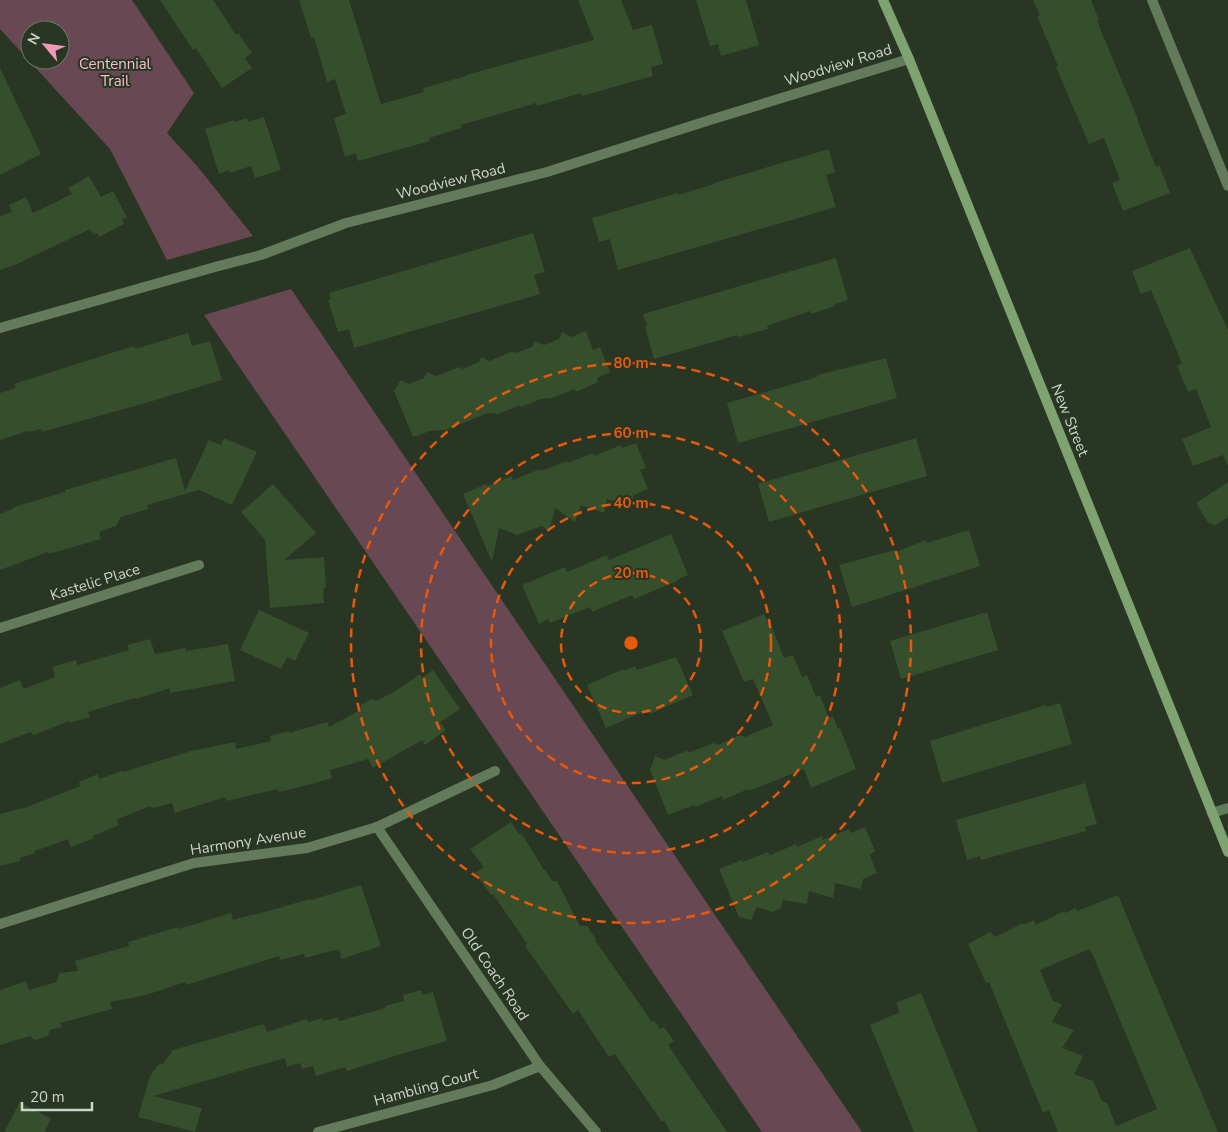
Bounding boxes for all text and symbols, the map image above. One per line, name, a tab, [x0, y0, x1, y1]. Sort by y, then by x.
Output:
north arrow	[20, 20, 70, 70]
text: N	[23, 30, 45, 48]
street label: Woodview Road	[782, 39, 894, 91]
park label: Centennial Trail	[79, 54, 152, 91]
street label: Woodview Road	[394, 158, 508, 204]
text: 80 m	[613, 353, 649, 373]
street label: New Street	[1046, 381, 1094, 460]
text: 60 m	[613, 423, 649, 443]
text: 40 m	[613, 493, 649, 513]
street label: Kastelic Place	[48, 559, 142, 605]
text: 20 m	[613, 563, 649, 583]
centre of rings	[622, 634, 640, 652]
street label: Harmony Avenue	[189, 822, 307, 860]
street label: Old Coach Road	[456, 923, 534, 1025]
street label: Hambling Court	[372, 1063, 481, 1111]
scale bar	[22, 1080, 92, 1112]
text: 20 m	[30, 1087, 65, 1107]

